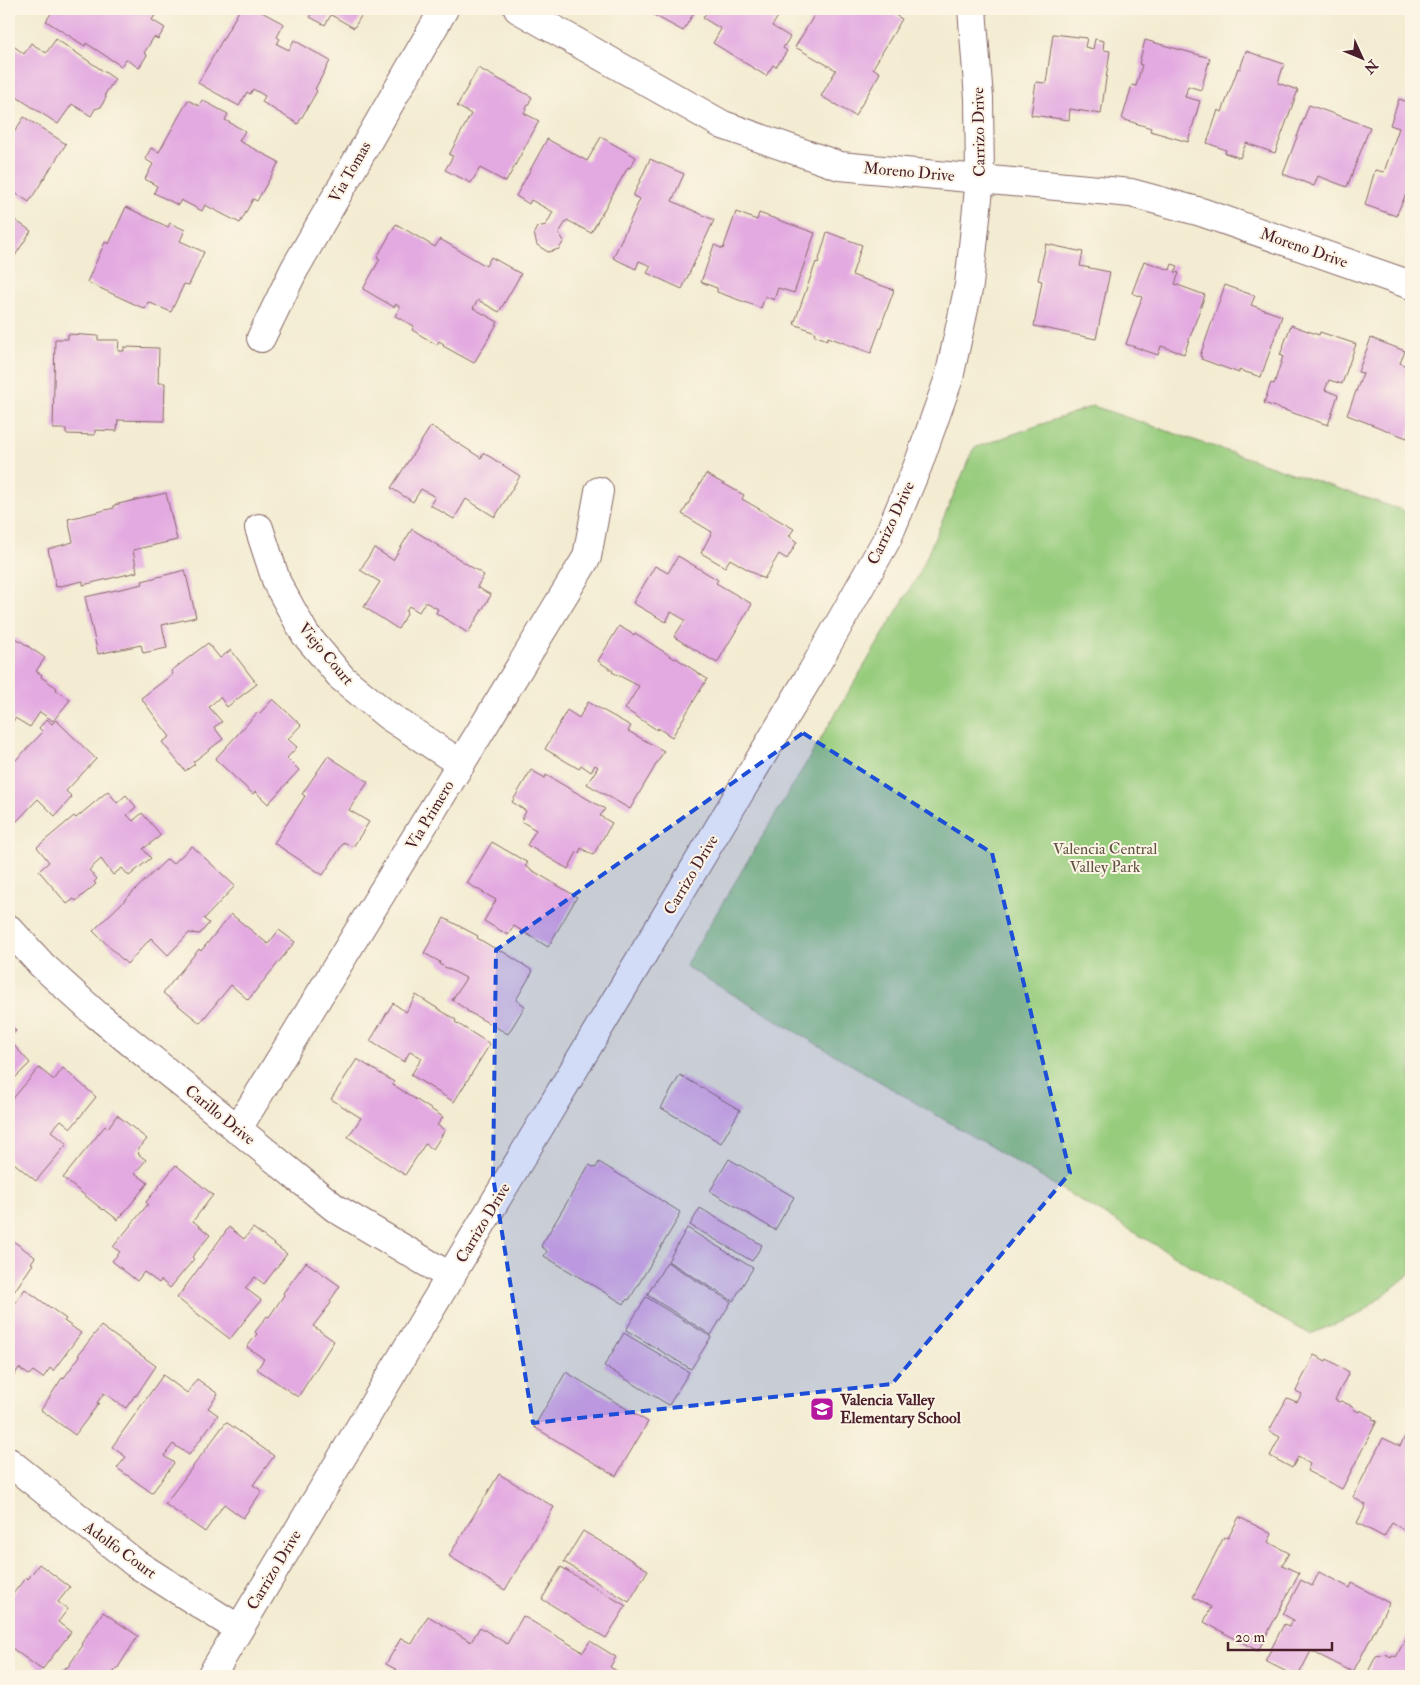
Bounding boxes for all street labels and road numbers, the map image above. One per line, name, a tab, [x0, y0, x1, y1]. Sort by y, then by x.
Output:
street label: Carrizo Drive	[968, 87, 990, 177]
street label: Via Tomas	[324, 138, 376, 206]
street label: Moreno Drive	[863, 158, 956, 186]
street label: Moreno Drive	[1258, 224, 1351, 272]
street label: Carrizo Drive	[863, 478, 919, 568]
street label: Viejo Court	[294, 619, 358, 689]
street label: Via Primero	[401, 776, 459, 853]
street label: Carrizo Drive	[659, 831, 723, 919]
street label: Carillo Drive	[181, 1081, 259, 1149]
street label: Carrizo Drive	[451, 1179, 515, 1267]
street label: Adolfo Court	[79, 1516, 160, 1583]
street label: Carrizo Drive	[242, 1526, 306, 1614]

